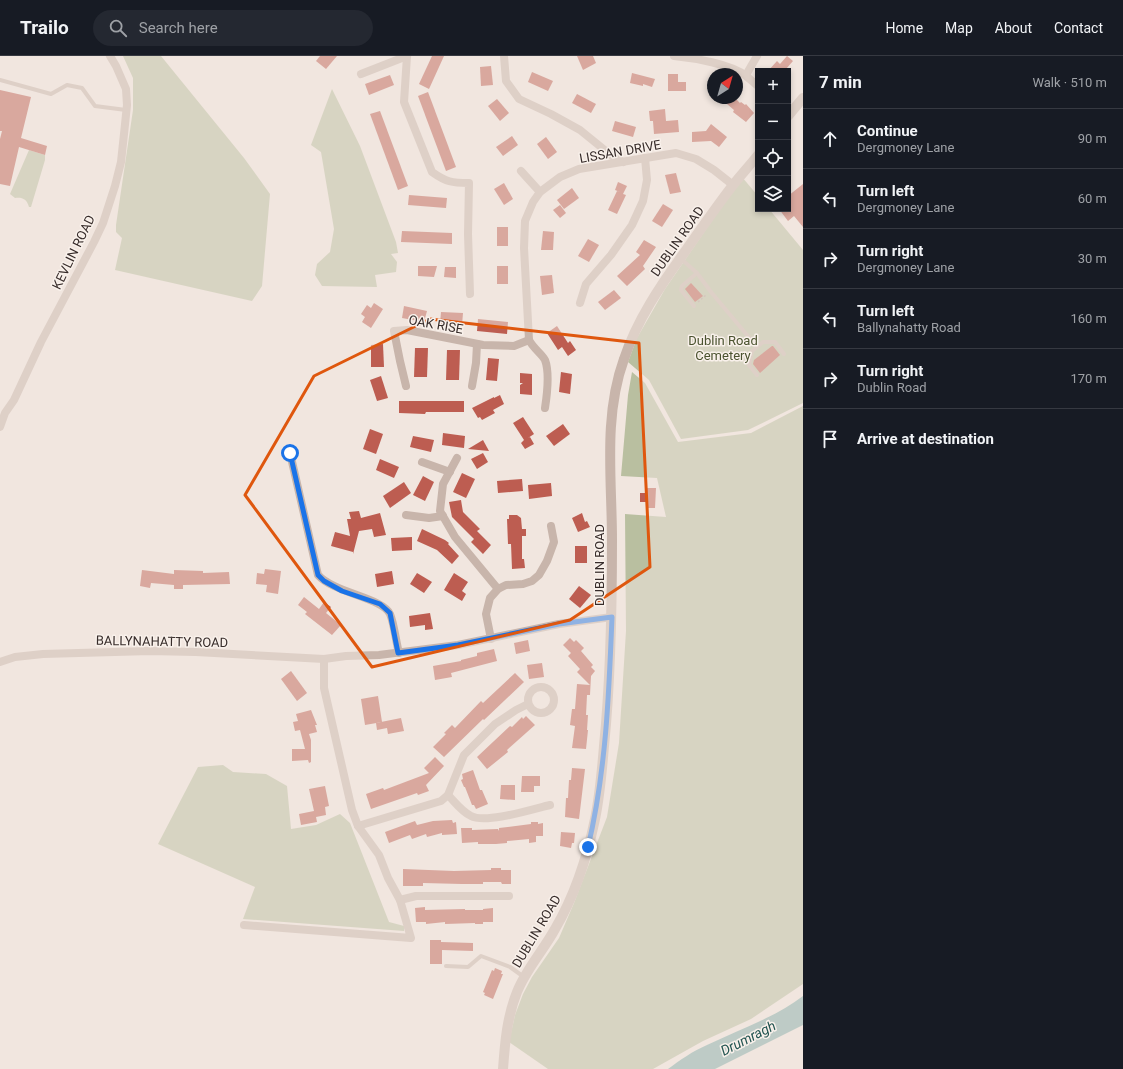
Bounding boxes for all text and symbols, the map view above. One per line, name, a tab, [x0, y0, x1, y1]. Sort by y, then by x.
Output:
search box	[93, 10, 373, 46]
text: Trailo	[20, 16, 69, 39]
icon: search	[107, 17, 129, 39]
text: Search here	[139, 19, 218, 37]
text: Home	[885, 20, 923, 36]
text: Map	[945, 20, 973, 36]
text: About	[995, 20, 1032, 36]
text: Contact	[1054, 20, 1103, 36]
north arrow	[707, 68, 743, 104]
map controls	[755, 68, 791, 212]
button: +	[755, 68, 791, 104]
text: 7 min	[819, 72, 862, 92]
text: Walk · 510 m	[1032, 75, 1107, 90]
button: −	[755, 104, 791, 140]
text: Continue	[857, 122, 918, 140]
icon: ahead	[819, 128, 841, 150]
text: 90 m	[1078, 131, 1107, 146]
street label: LISSAN DRIVE	[578, 137, 662, 166]
button: locate	[755, 140, 791, 176]
text: Dergmoney Lane	[857, 140, 954, 155]
button: layers	[755, 176, 791, 212]
text: Turn left	[857, 182, 914, 200]
icon: left	[819, 188, 841, 210]
text: 60 m	[1078, 191, 1107, 206]
text: Dergmoney Lane	[857, 200, 954, 215]
street label: DUBLIN ROAD	[648, 203, 707, 279]
street label: KEVLIN ROAD	[49, 213, 98, 292]
text: Turn right	[857, 242, 923, 260]
icon: right	[819, 248, 841, 270]
text: 30 m	[1078, 251, 1107, 266]
text: Dergmoney Lane	[857, 260, 954, 275]
text: Turn left	[857, 302, 914, 320]
icon: left	[819, 308, 841, 330]
text: 160 m	[1070, 311, 1107, 326]
street label: OAK RISE	[407, 312, 464, 337]
text: Ballynahatty Road	[857, 320, 961, 335]
park label: Dublin Road Cemetery	[688, 333, 758, 363]
text: Turn right	[857, 362, 923, 380]
icon: right	[819, 368, 841, 390]
text: 170 m	[1070, 371, 1107, 386]
text: Dublin Road	[857, 380, 927, 395]
icon: arrive	[819, 428, 841, 450]
text: Arrive at destination	[857, 430, 994, 448]
route start	[281, 444, 299, 462]
street label: DUBLIN ROAD	[592, 524, 607, 606]
street label: BALLYNAHATTY ROAD	[96, 633, 228, 650]
route end	[579, 838, 597, 856]
street label: DUBLIN ROAD	[509, 892, 564, 970]
water label: Drumragh	[718, 1017, 778, 1059]

